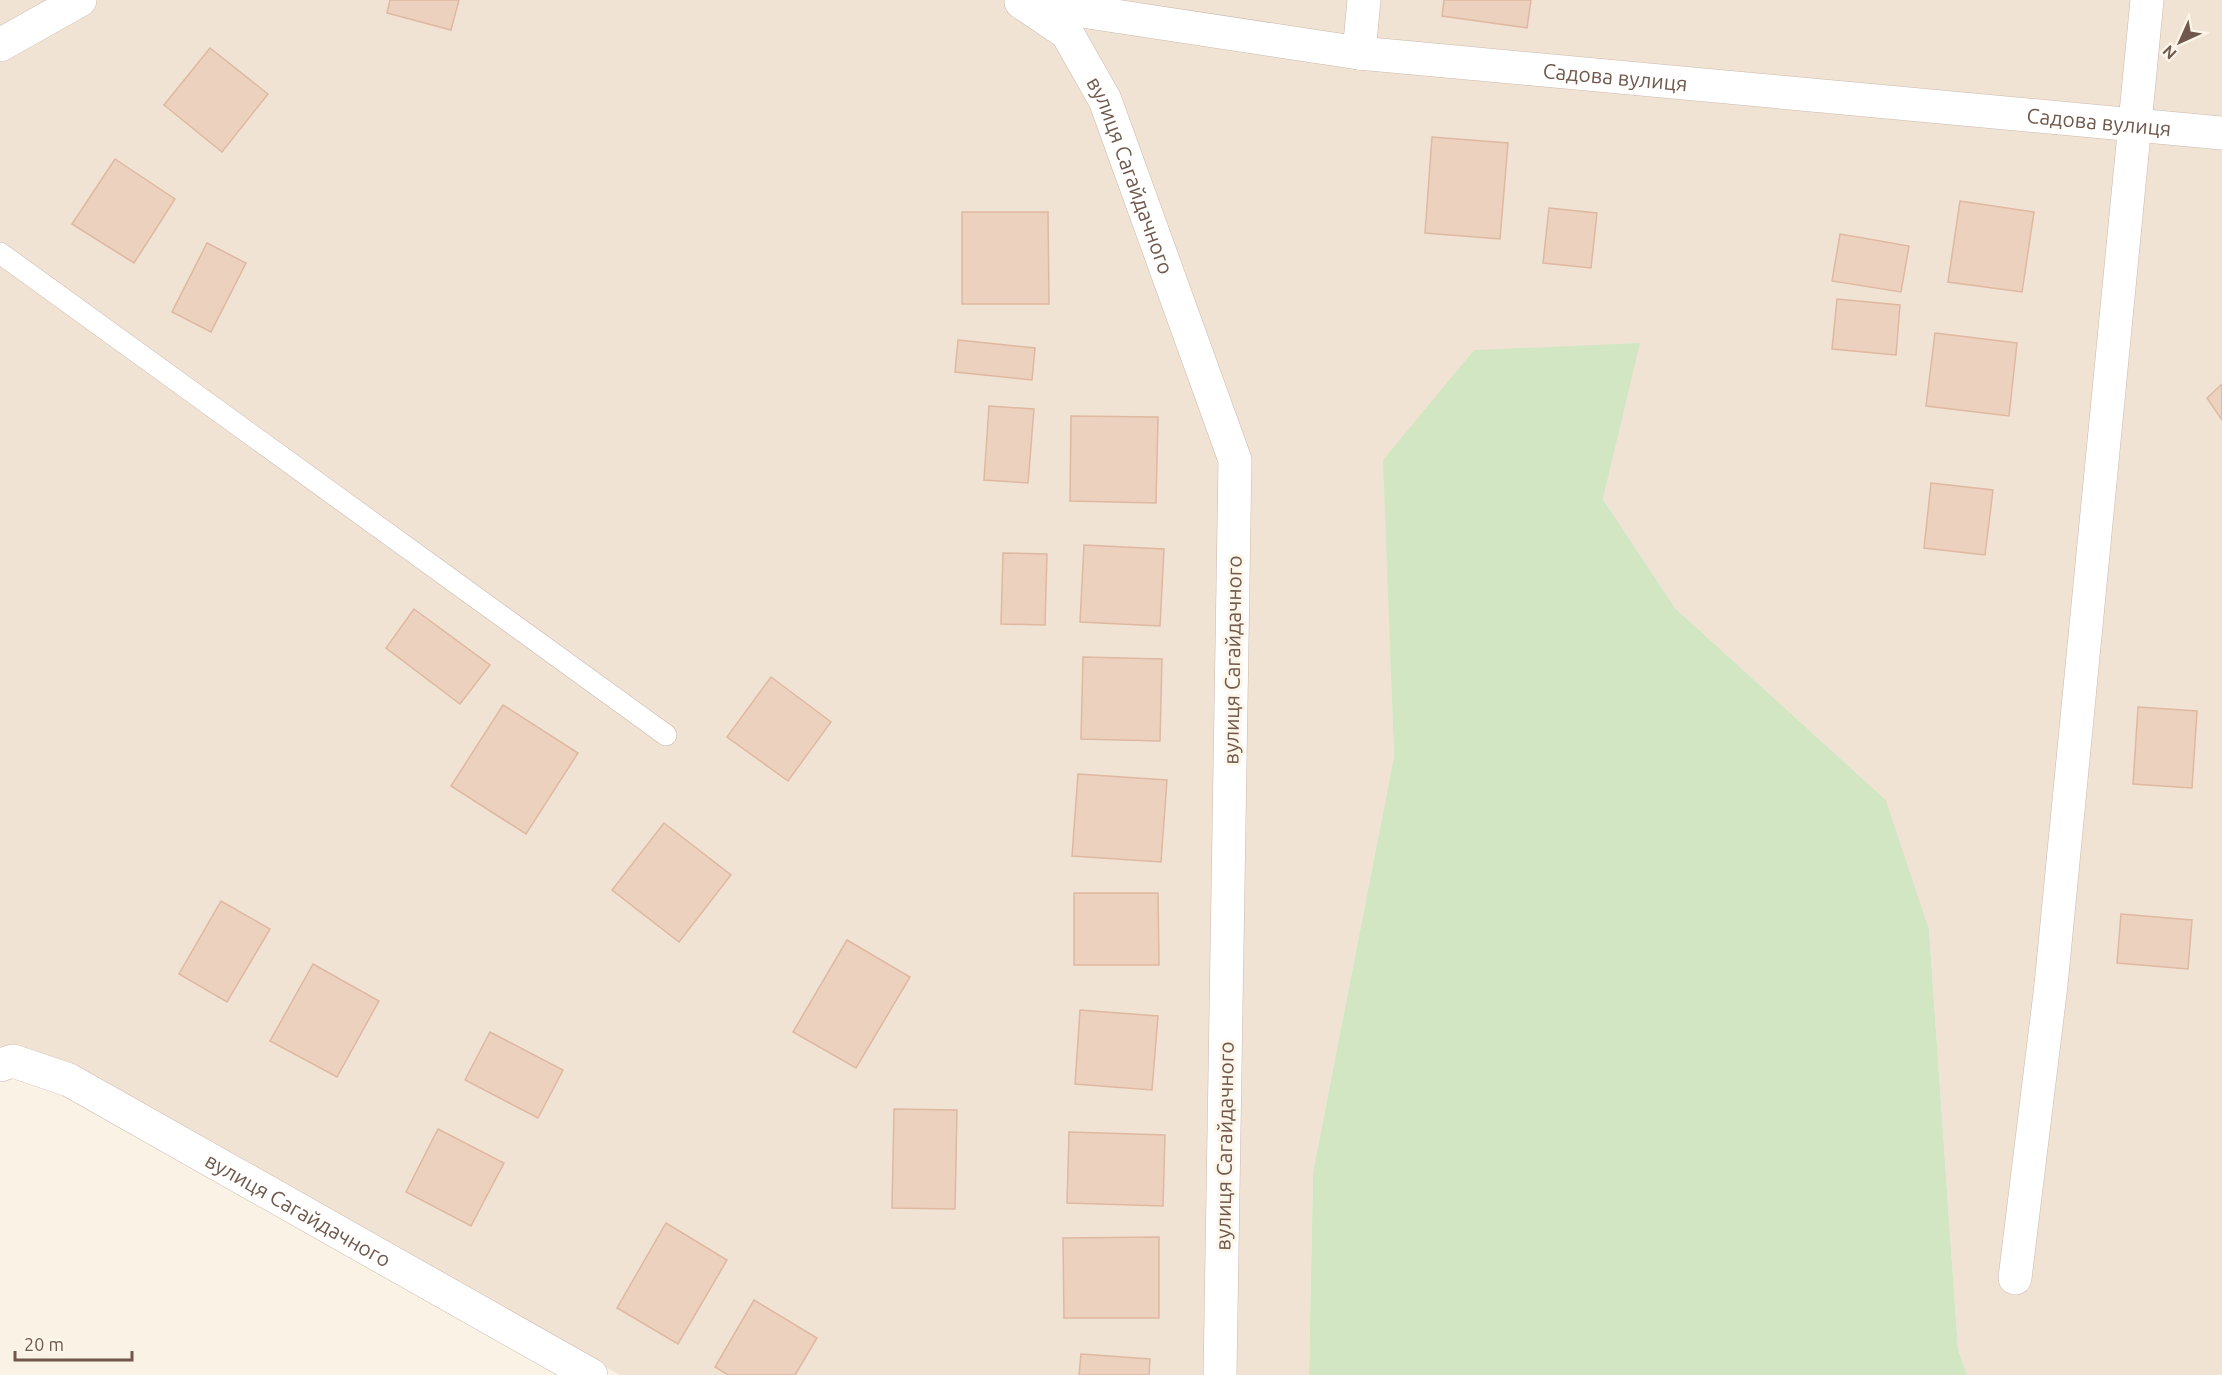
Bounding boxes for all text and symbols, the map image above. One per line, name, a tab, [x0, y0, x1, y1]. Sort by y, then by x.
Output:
north arrow	[2150, 12, 2210, 72]
text: N	[2159, 42, 2180, 63]
street label: Садова вулиця	[1542, 58, 1688, 95]
street label: вулиця Сагайдачного	[1082, 72, 1179, 277]
street label: Садова вулиця	[2026, 103, 2172, 140]
street label: вулиця Сагайдачного	[1218, 555, 1246, 765]
street label: вулиця Сагайдачного	[1210, 1041, 1238, 1251]
street label: вулиця Сагайдачного	[201, 1148, 395, 1271]
scale bar	[15, 1324, 132, 1362]
text: 20 m	[24, 1334, 64, 1354]

